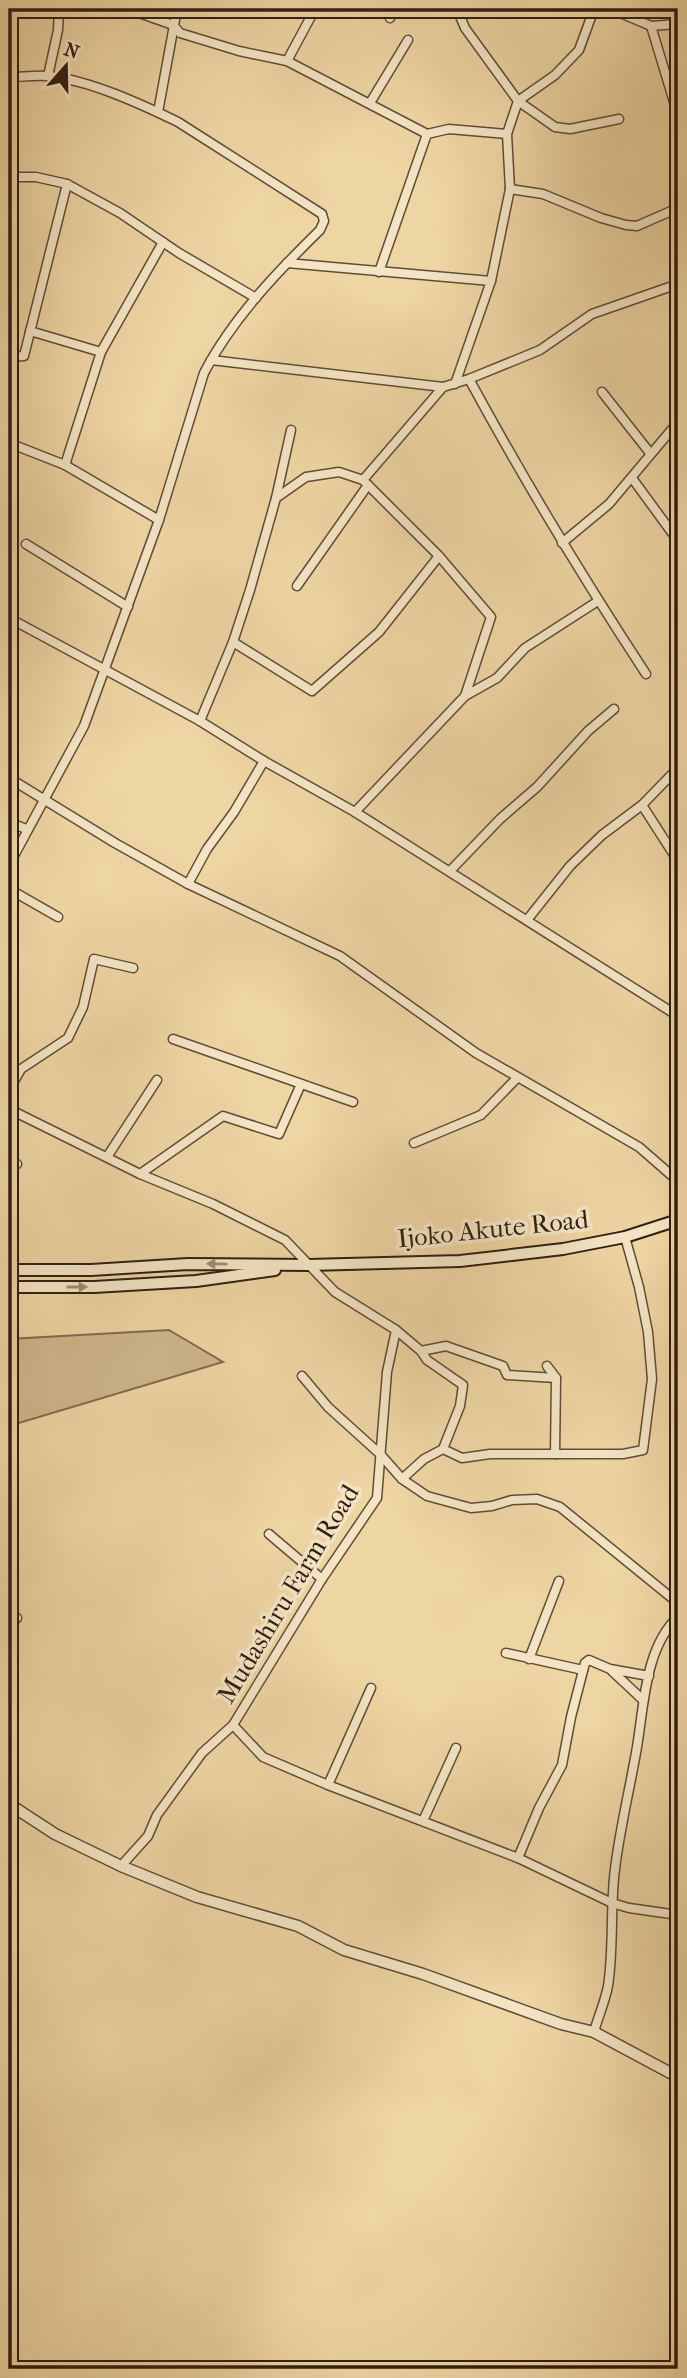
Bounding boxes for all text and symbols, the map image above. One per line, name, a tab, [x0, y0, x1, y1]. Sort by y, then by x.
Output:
north arrow	[32, 32, 102, 102]
text: N	[61, 38, 83, 64]
street label: Ijoko Akute Road	[396, 1203, 591, 1254]
one-way arrow	[205, 1258, 227, 1270]
one-way arrow	[66, 1281, 88, 1293]
street label: Mudashiru Farm Road	[210, 1478, 366, 1709]

